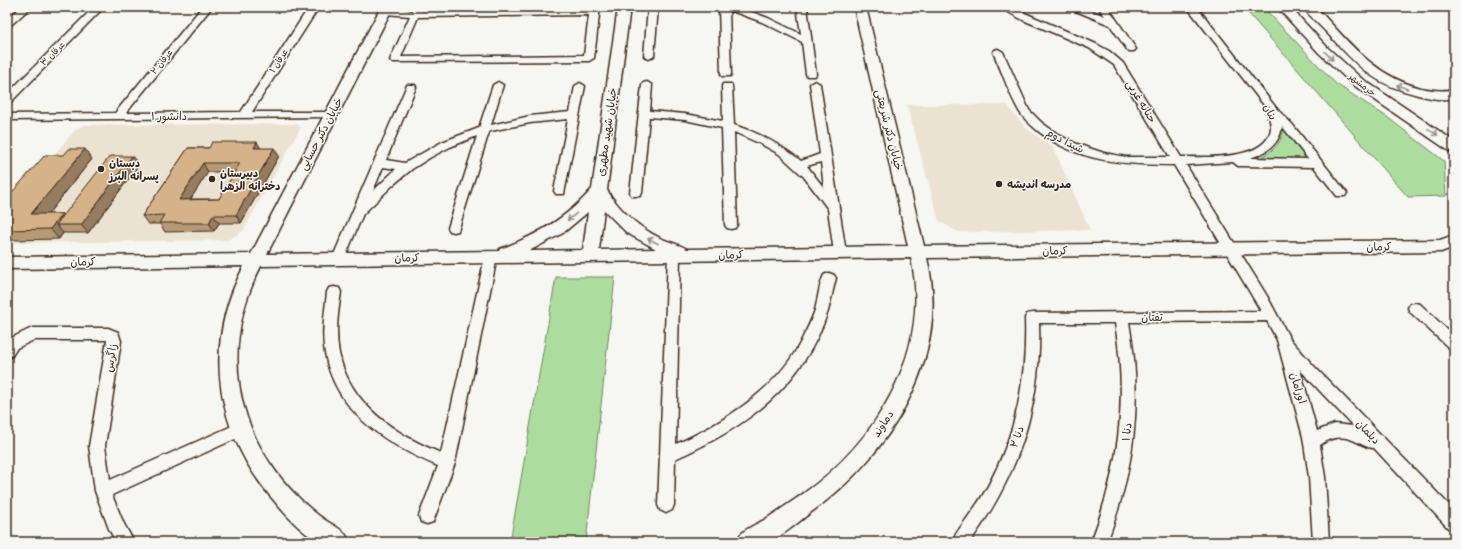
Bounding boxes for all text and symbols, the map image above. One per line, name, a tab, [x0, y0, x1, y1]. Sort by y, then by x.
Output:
street label: عرفان ۳	[38, 39, 68, 69]
street label: عرفان ۲	[149, 47, 176, 77]
street label: عرفان ۱	[267, 47, 291, 75]
one-way arrow	[1324, 51, 1334, 61]
street label: خرمشهر	[1346, 70, 1378, 99]
street label: حنانه غربی	[1123, 78, 1159, 125]
one-way arrow	[1397, 82, 1409, 90]
street label: خیابان شهید مطهری	[594, 87, 621, 177]
street label: خیابان دکتر شریعتی	[872, 88, 905, 172]
street label: خیابان دکتر حسابی	[297, 96, 346, 173]
street label: بنان	[1260, 102, 1280, 123]
street label: دانشور ۱	[151, 110, 187, 124]
street label: شیدا دوم	[1043, 126, 1086, 158]
one-way arrow	[1427, 128, 1438, 136]
place label: دبستان پسرانه البرز	[108, 157, 160, 184]
marker: دبستان پسرانه البرز	[96, 164, 106, 174]
place label: دبیرستان دخترانه الزهرا	[220, 167, 280, 193]
marker: دبیرستان دخترانه الزهرا	[207, 174, 217, 184]
place label: مدرسه اندیشه	[1007, 178, 1071, 191]
marker: مدرسه اندیشه	[994, 179, 1004, 189]
one-way arrow	[567, 213, 578, 222]
one-way arrow	[647, 237, 659, 244]
street label: کرمان	[1366, 240, 1392, 254]
street label: کرمان	[1042, 244, 1068, 258]
street label: کرمان	[718, 248, 744, 262]
street label: کرمان	[394, 251, 420, 265]
street label: کرمان	[70, 255, 96, 269]
street label: تفتان	[1141, 311, 1163, 324]
street label: زاگرس	[103, 343, 119, 373]
street label: اورامان	[1286, 371, 1309, 405]
street label: دماوند	[870, 408, 896, 440]
street label: دیلمان	[1353, 417, 1383, 447]
street label: دنا ۱	[1120, 422, 1134, 442]
street label: دنا ۲	[1007, 425, 1027, 449]

